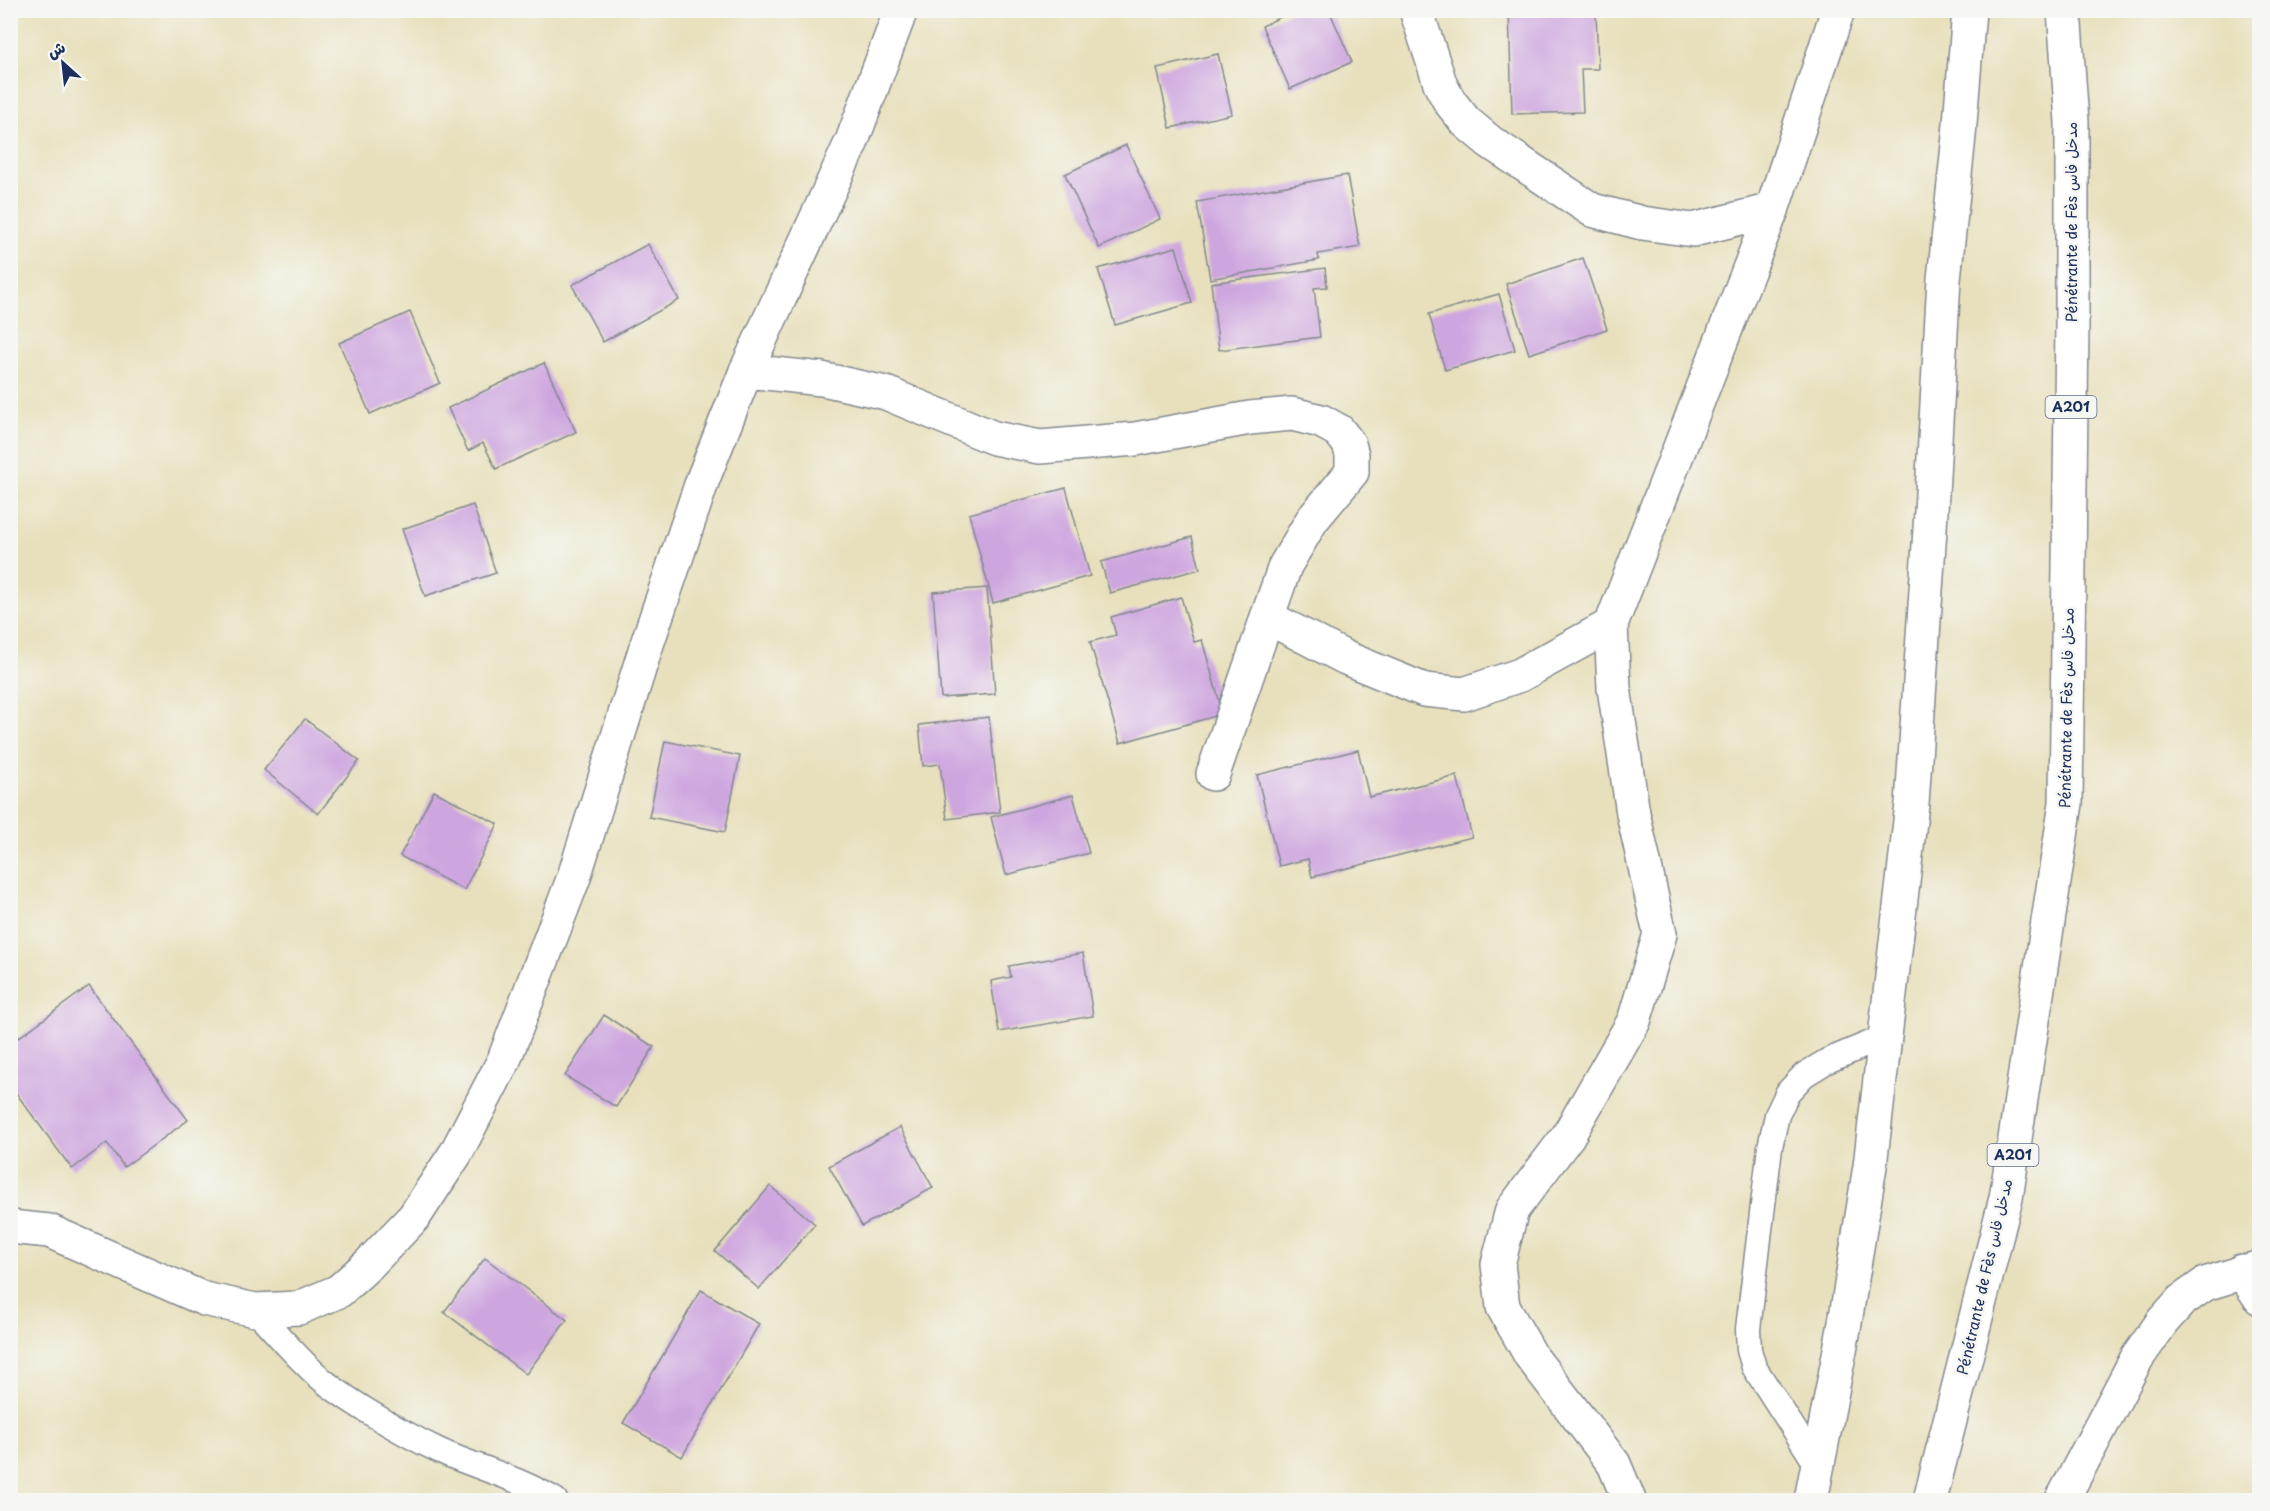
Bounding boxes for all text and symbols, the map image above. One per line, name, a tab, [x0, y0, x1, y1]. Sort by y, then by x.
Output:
north arrow	[33, 33, 93, 93]
text: ش	[42, 34, 69, 63]
street label: Pénétrante de Fès مدخل فاس	[2059, 122, 2082, 322]
road number: A201	[2046, 396, 2096, 418]
street label: Pénétrante de Fès مدخل فاس	[2052, 608, 2079, 808]
road number: A201	[1988, 1144, 2038, 1166]
street label: Pénétrante de Fès مدخل فاس	[1950, 1176, 2017, 1377]

